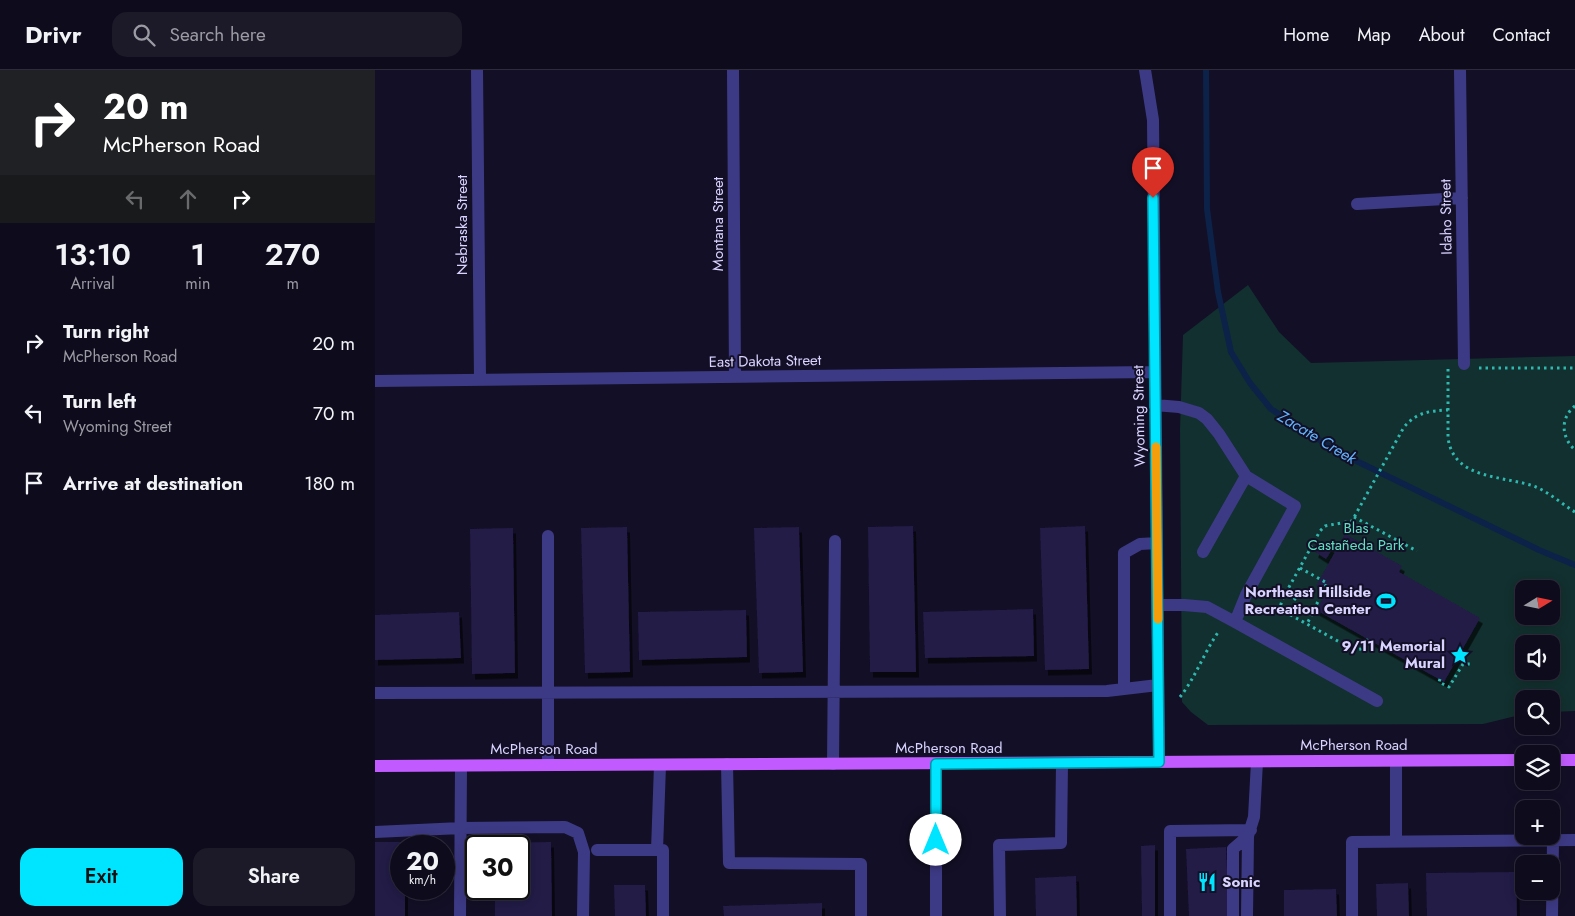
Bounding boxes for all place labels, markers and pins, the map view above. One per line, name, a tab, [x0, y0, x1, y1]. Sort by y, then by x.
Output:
pin	[1132, 147, 1174, 198]
place label: Northeast Hillside Recreation Center	[1245, 581, 1372, 620]
sports icon: Northeast Hillside Recreation Center	[1375, 590, 1397, 612]
place label: 9/11 Memorial Mural	[1342, 635, 1445, 674]
place icon: 9/11 Memorial Mural	[1449, 644, 1471, 666]
restaurant icon: Sonic	[1196, 871, 1218, 893]
place label: Sonic	[1222, 871, 1260, 893]

